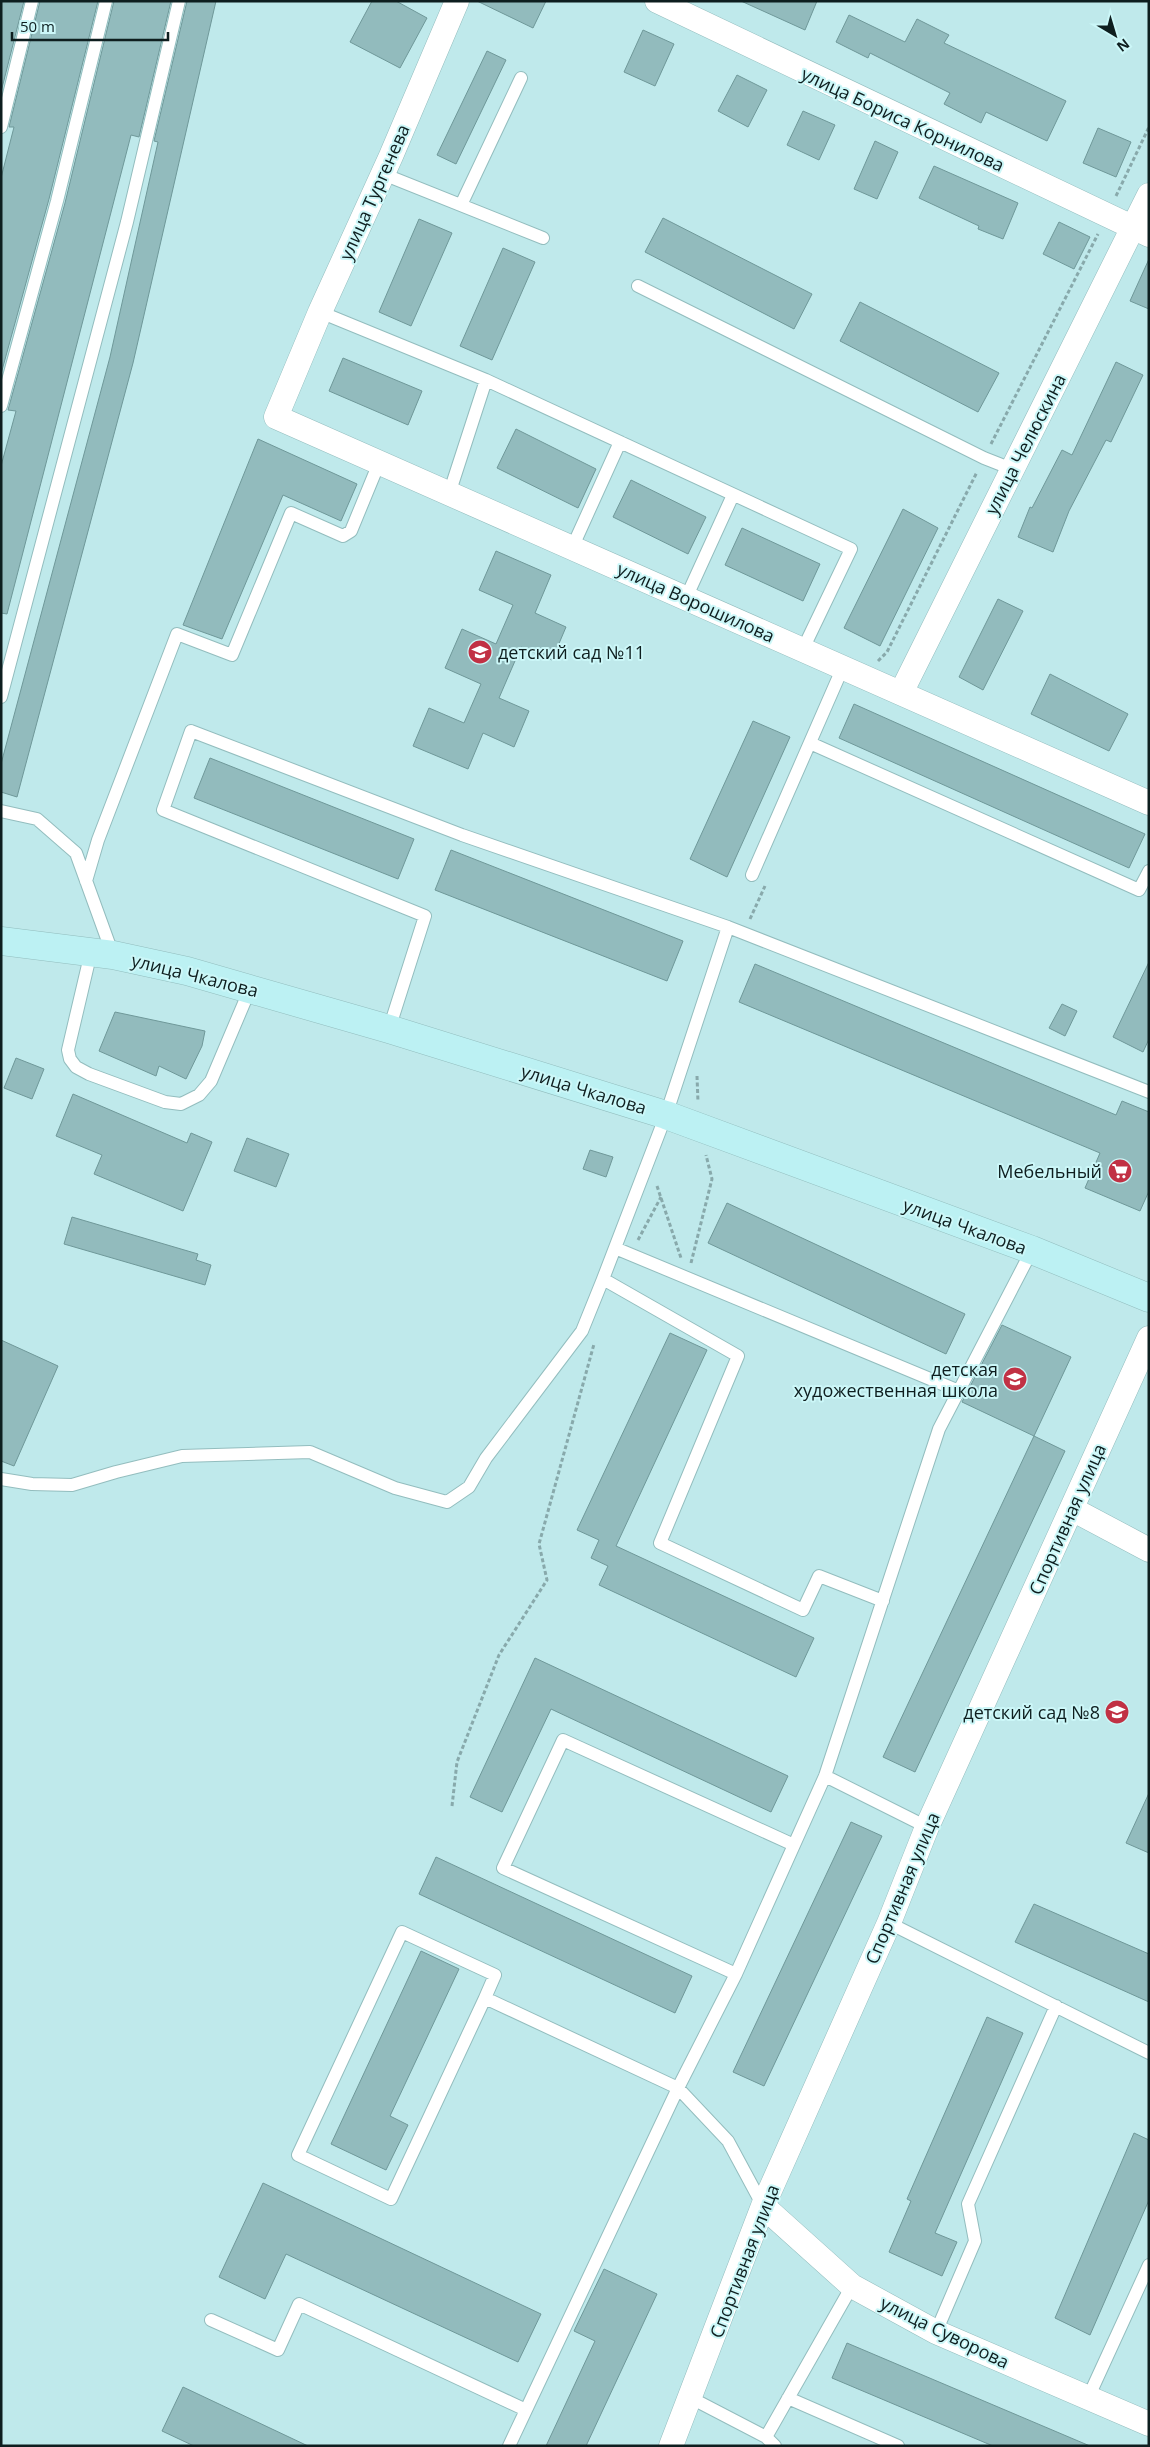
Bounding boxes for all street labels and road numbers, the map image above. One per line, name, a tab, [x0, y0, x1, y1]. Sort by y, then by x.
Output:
street label: улица Бориса Корнилова	[798, 61, 1008, 177]
street label: улица Тургенева	[333, 120, 415, 264]
street label: улица Челюскина	[979, 369, 1071, 519]
street label: улица Ворошилова	[613, 556, 779, 648]
street label: улица Чкалова	[129, 948, 261, 1002]
street label: улица Чкалова	[518, 1059, 650, 1119]
street label: улица Чкалова	[900, 1192, 1030, 1260]
street label: Спортивная улица	[1023, 1440, 1111, 1598]
street label: Спортивная улица	[859, 1808, 945, 1968]
street label: Спортивная улица	[704, 2181, 784, 2341]
street label: улица Суворова	[877, 2290, 1013, 2374]

